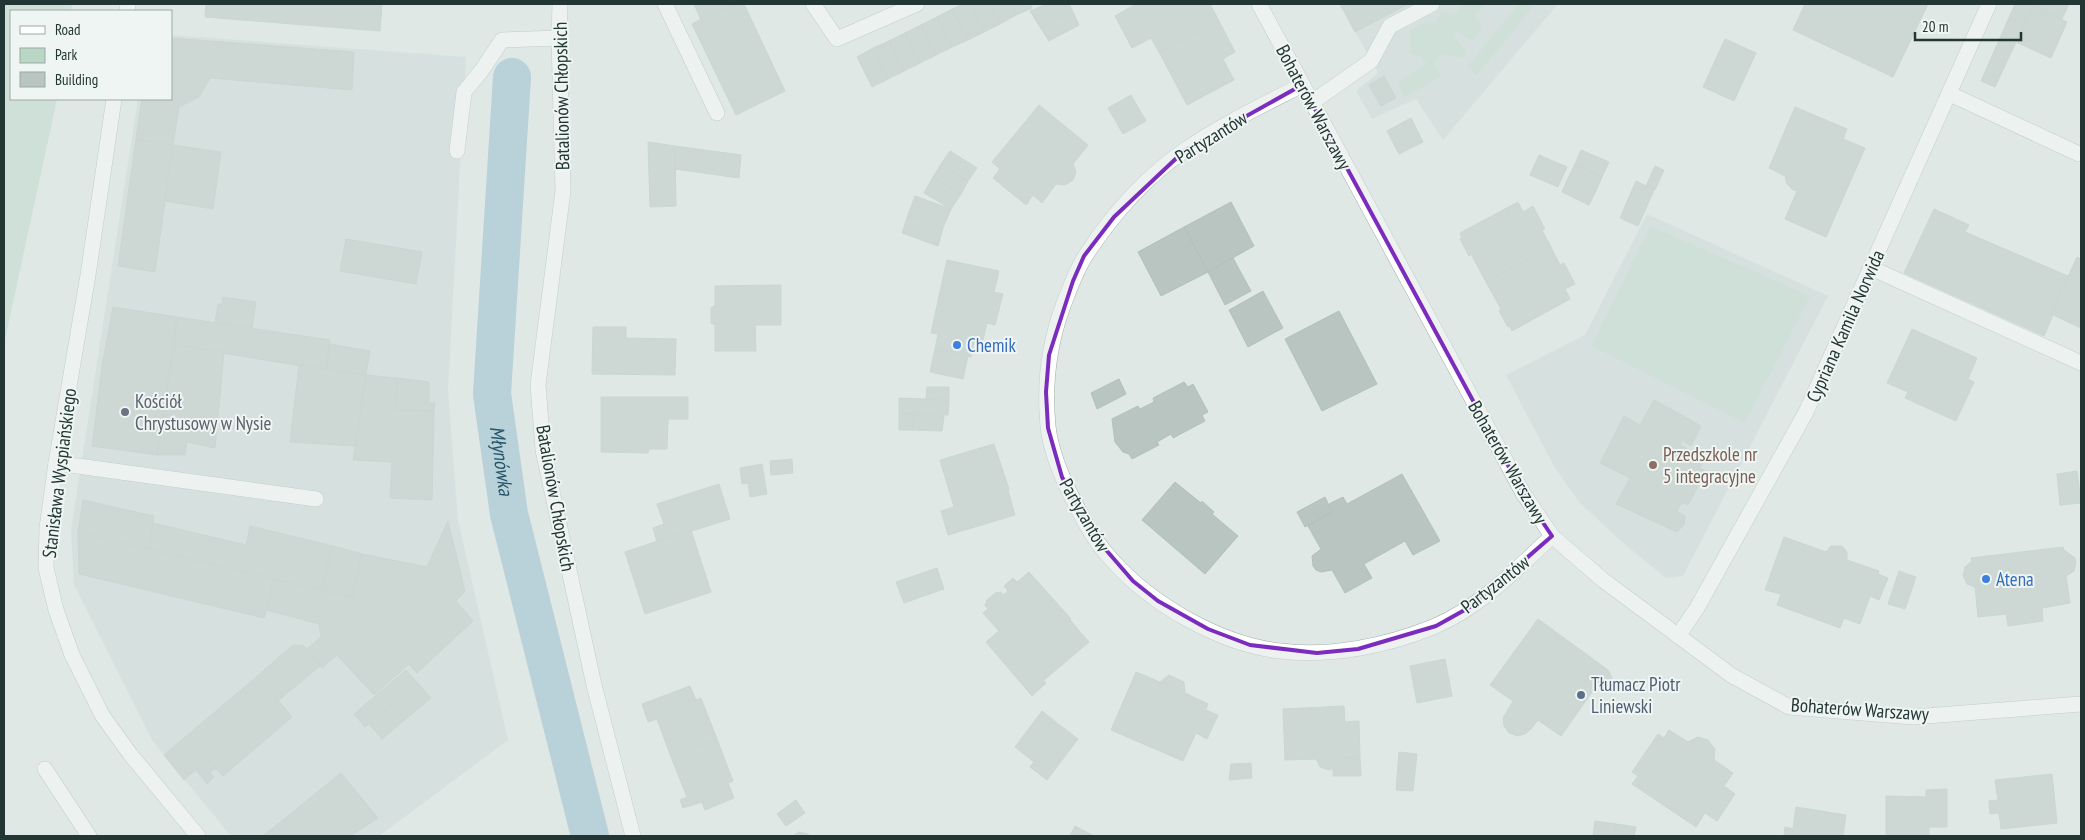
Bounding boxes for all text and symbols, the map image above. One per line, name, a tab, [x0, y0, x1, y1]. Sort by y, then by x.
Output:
legend	[10, 10, 172, 100]
scale bar	[1915, 10, 2021, 42]
text: 20 m	[1922, 17, 1948, 36]
text: Road	[55, 20, 81, 39]
street label: Batalionów Chłopskich	[548, 22, 574, 170]
street label: Bohaterów Warszawy	[1271, 40, 1357, 174]
text: Park	[55, 45, 77, 64]
text: Building	[55, 70, 98, 89]
street label: Partyzantów	[1170, 105, 1252, 169]
street label: Cypriana Kamila Norwida	[1801, 246, 1889, 406]
place label: Chemik	[967, 333, 1016, 357]
marker: Chemik	[951, 339, 963, 351]
street label: Stanisława Wyspiańskiego	[37, 387, 81, 559]
place label: Kościół Chrystusowy w Nysie	[135, 389, 272, 435]
street label: Bohaterów Warszawy	[1463, 396, 1553, 529]
marker: Kościół Chrystusowy w Nysie	[119, 406, 131, 418]
street label: Batalionów Chłopskich	[531, 423, 581, 573]
water label: Młynówka	[484, 424, 519, 498]
place label: Przedszkole nr 5 integracyjne	[1663, 442, 1758, 488]
marker: Przedszkole nr 5 integracyjne	[1647, 459, 1659, 471]
street label: Partyzantów	[1054, 474, 1116, 557]
street label: Partyzantów	[1456, 549, 1535, 618]
place label: Atena	[1996, 567, 2034, 591]
marker: Atena	[1980, 573, 1992, 585]
place label: Tłumacz Piotr Liniewski	[1591, 672, 1681, 718]
marker: Tłumacz Piotr Liniewski	[1575, 689, 1587, 701]
street label: Bohaterów Warszawy	[1790, 692, 1931, 726]

